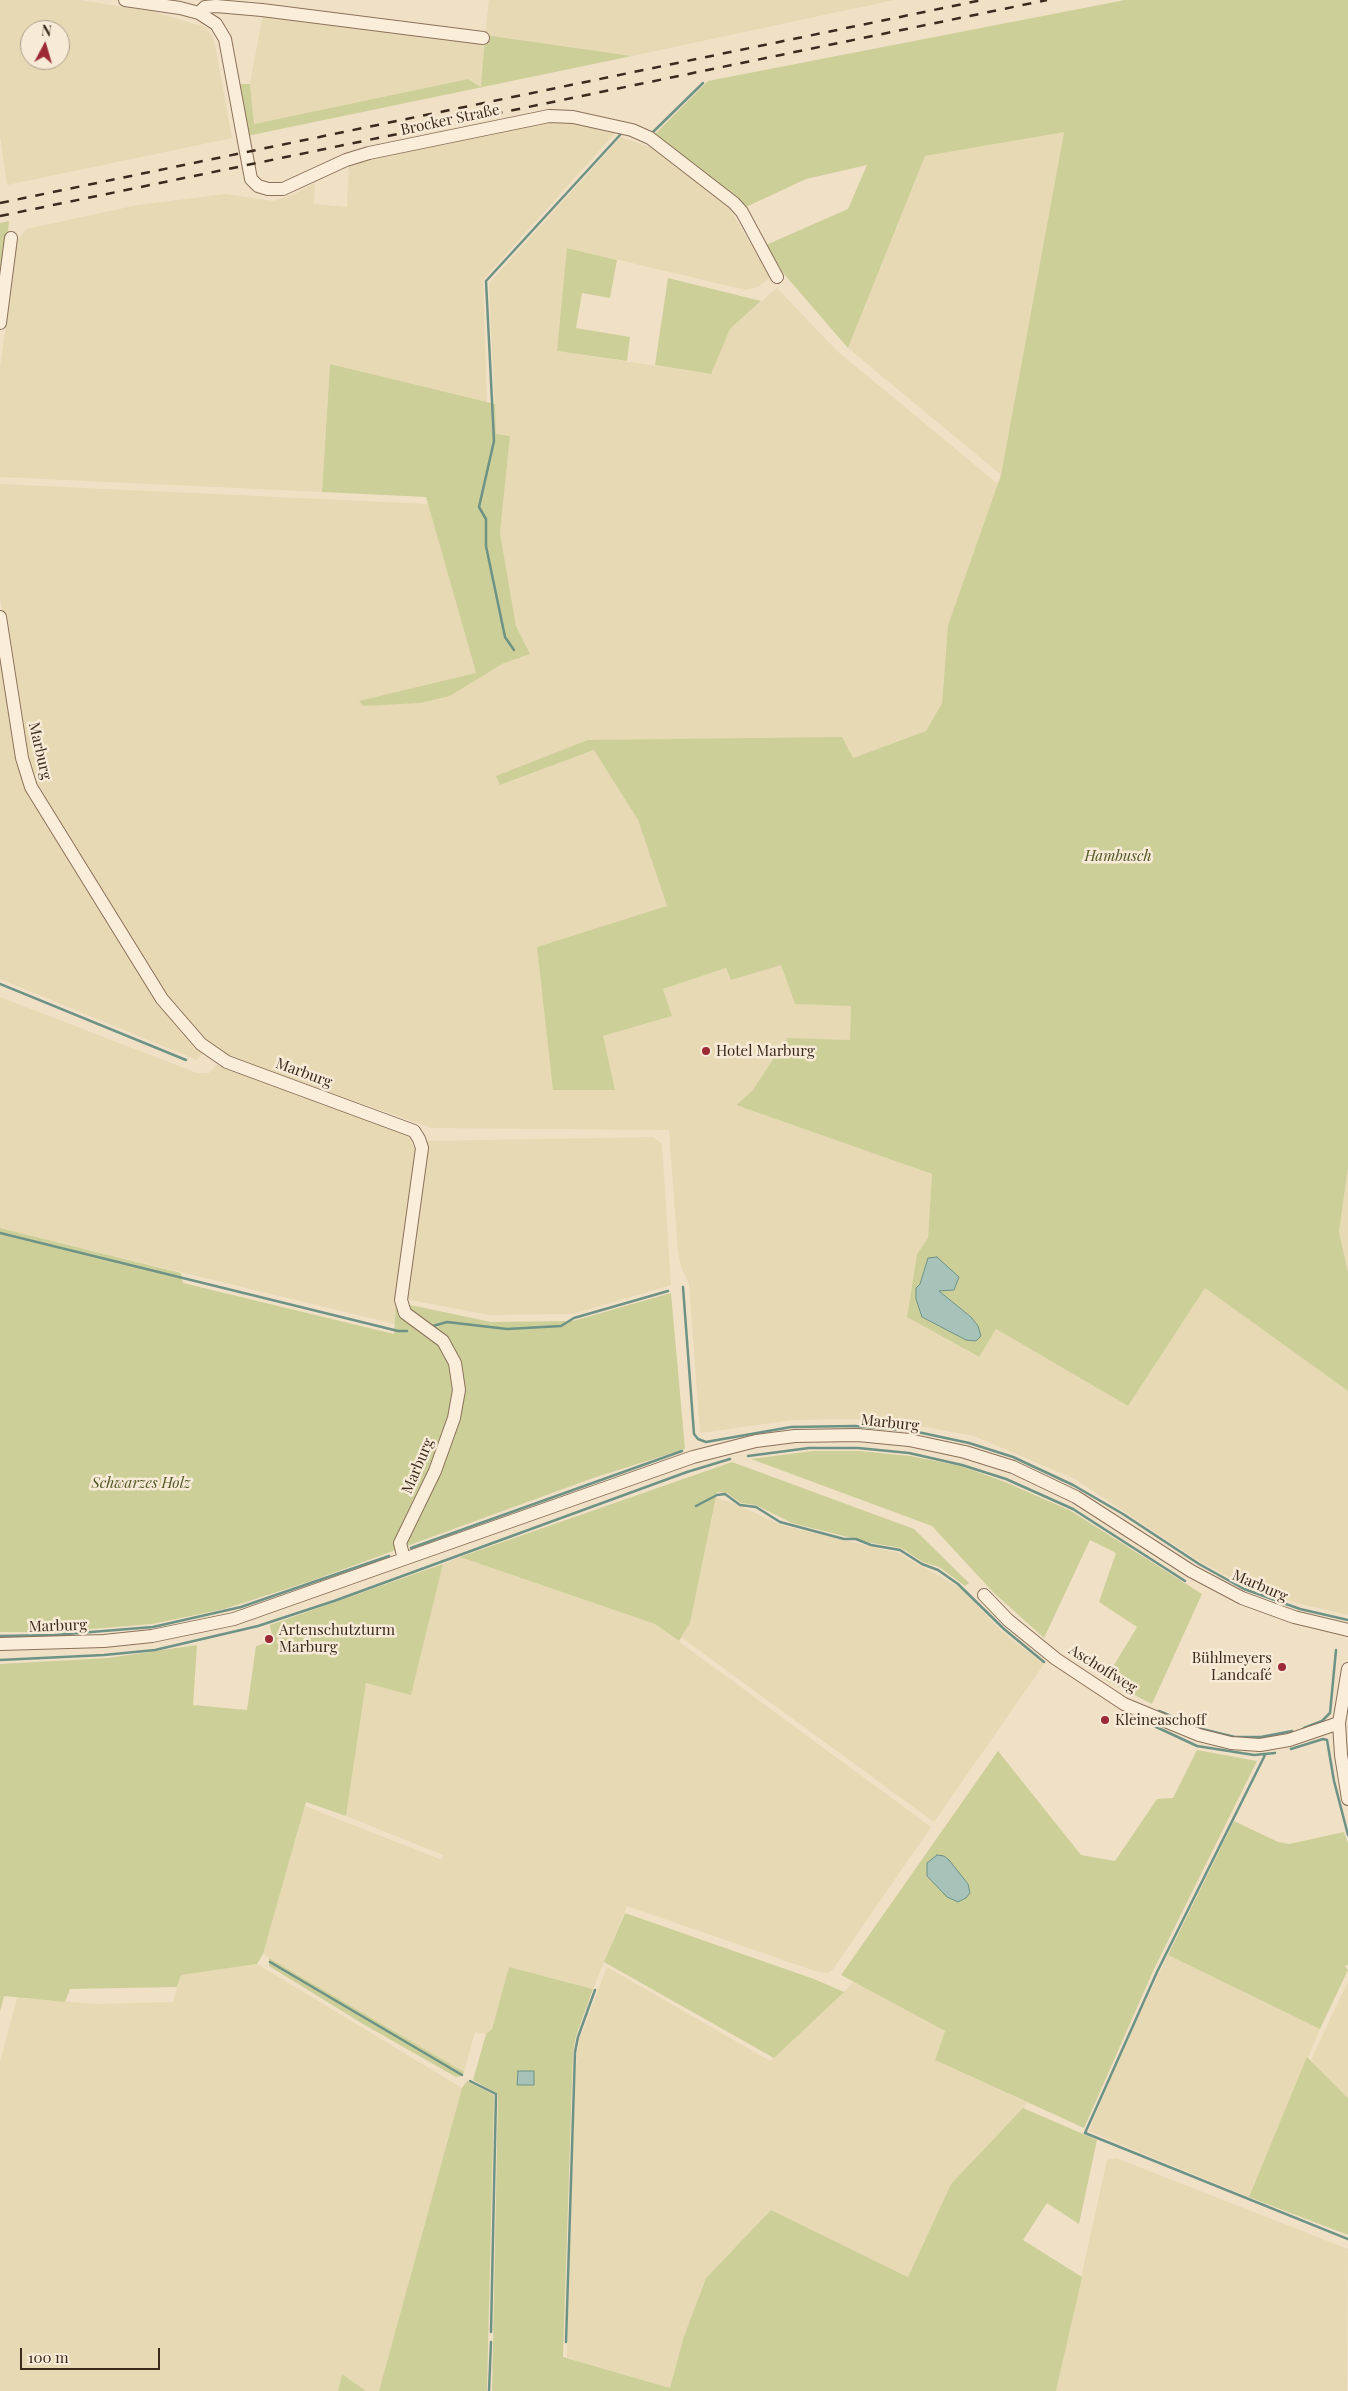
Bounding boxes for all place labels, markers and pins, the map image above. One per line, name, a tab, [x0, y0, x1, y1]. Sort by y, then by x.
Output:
place label: Hotel Marburg	[716, 1042, 815, 1060]
marker: Hotel Marburg	[700, 1045, 712, 1057]
place label: Artenschutzturm Marburg	[279, 1621, 395, 1656]
marker: Artenschutzturm Marburg	[263, 1633, 275, 1645]
place label: Bühlmeyers Landcafé	[1192, 1649, 1272, 1684]
marker: Bühlmeyers Landcafé	[1276, 1661, 1288, 1673]
place label: Kleineaschoff	[1115, 1711, 1206, 1729]
marker: Kleineaschoff	[1099, 1714, 1111, 1726]

